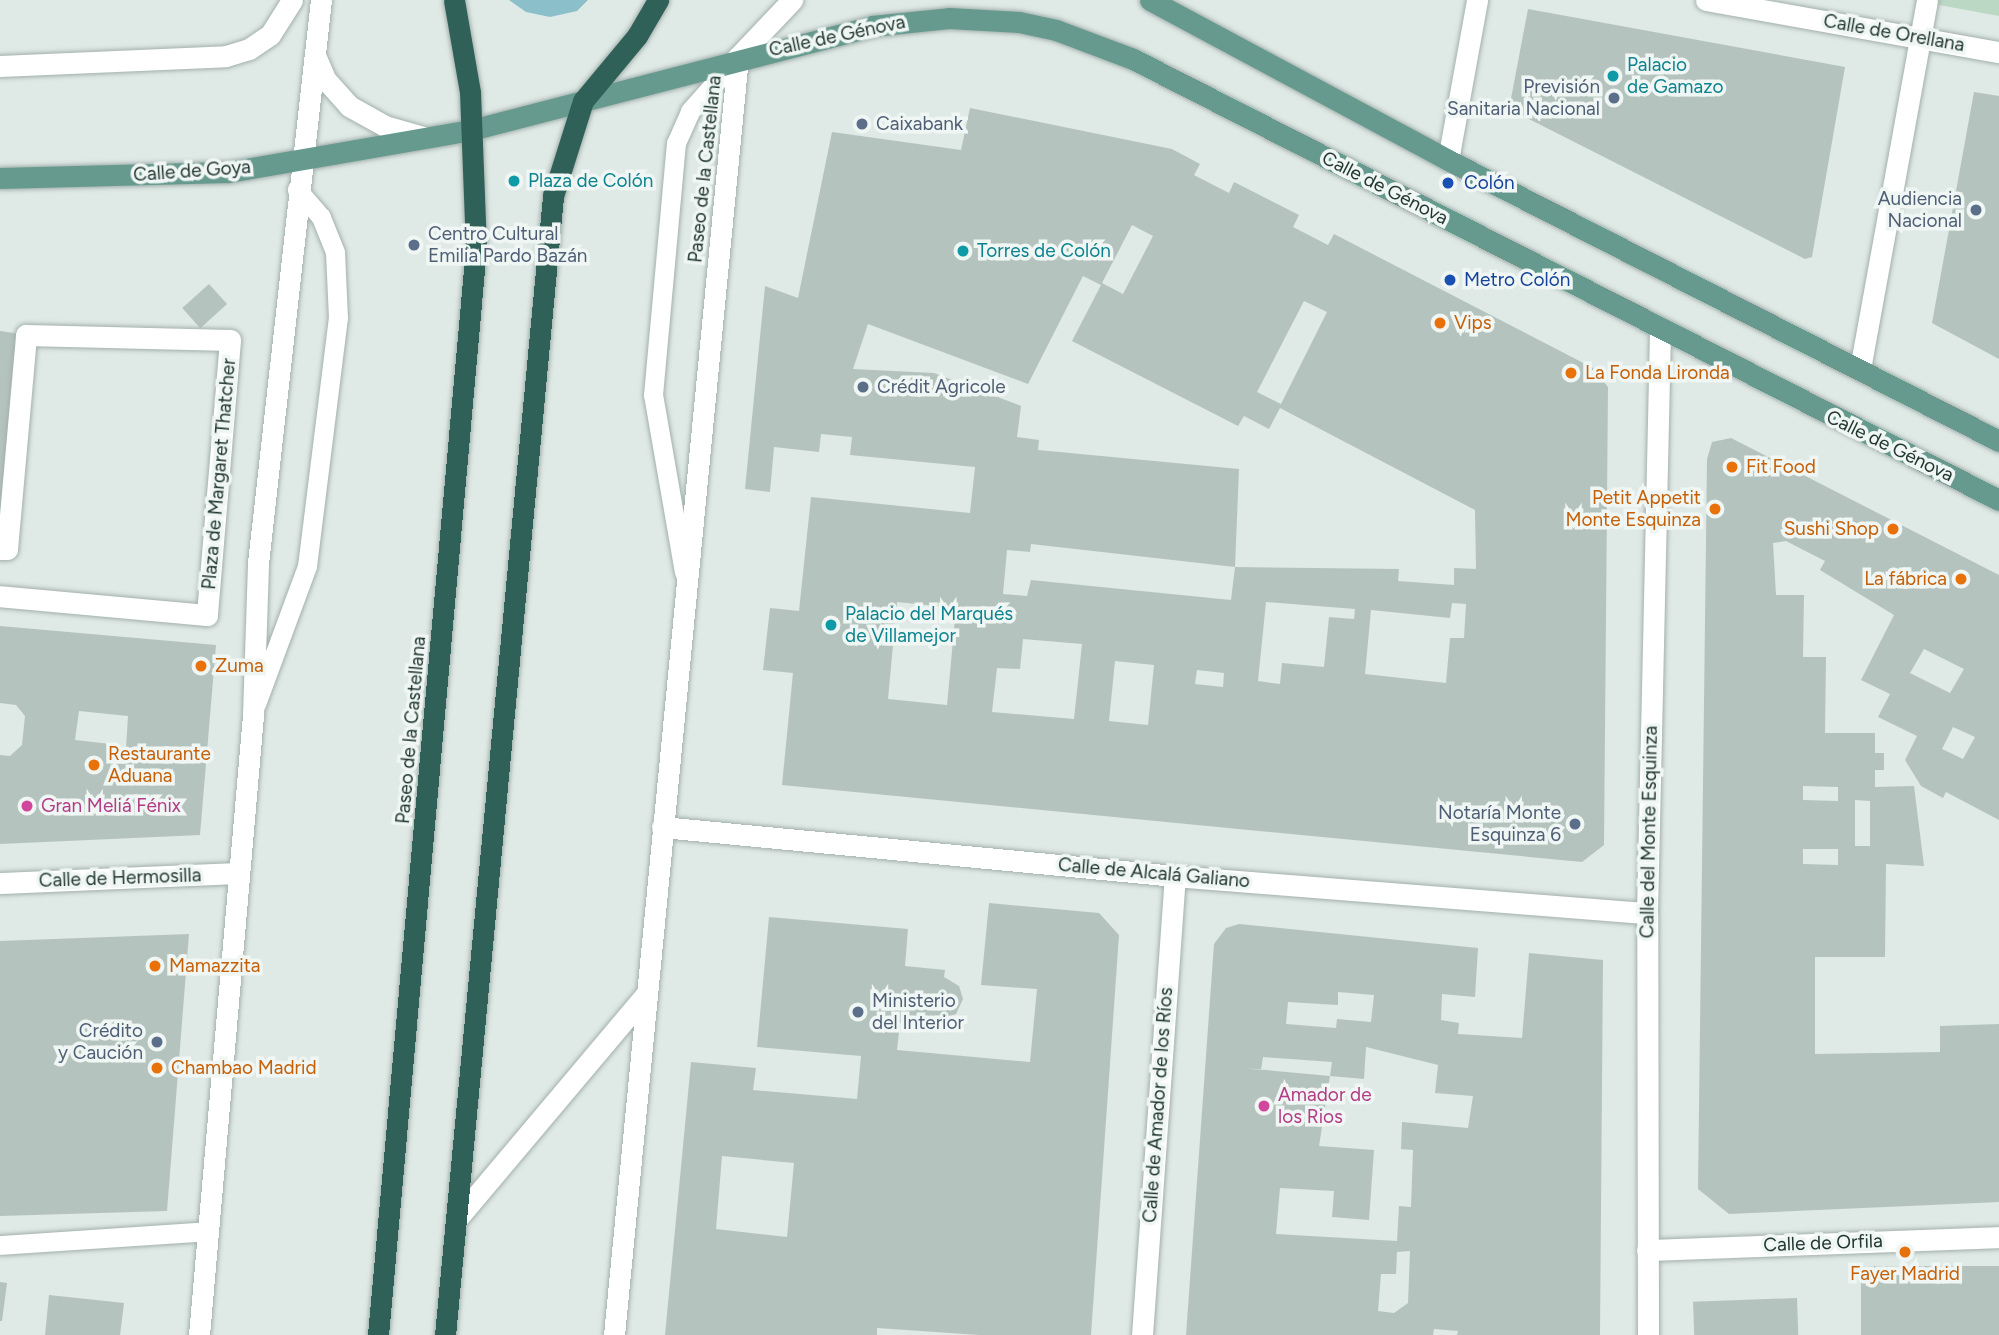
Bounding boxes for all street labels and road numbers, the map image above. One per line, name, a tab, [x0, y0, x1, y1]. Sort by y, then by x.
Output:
street label: Calle de Orellana	[1822, 9, 1966, 57]
street label: Calle de Génova	[767, 10, 907, 62]
street label: Paseo de la Castellana	[684, 74, 726, 264]
street label: Calle de Génova	[1318, 146, 1452, 230]
street label: Calle de Goya	[133, 156, 251, 186]
street label: Plaza de Margaret Thatcher	[198, 357, 240, 591]
street label: Calle de Génova	[1823, 405, 1957, 487]
street label: Paseo de la Castellana	[391, 635, 431, 825]
street label: Calle del Monte Esquinza	[1636, 725, 1662, 939]
street label: Calle de Alcalá Galiano	[1057, 853, 1251, 893]
street label: Calle de Hermosilla	[38, 864, 202, 892]
street label: Calle de Amador de los Ríos	[1138, 986, 1178, 1224]
street label: Calle de Orfila	[1763, 1230, 1883, 1256]

